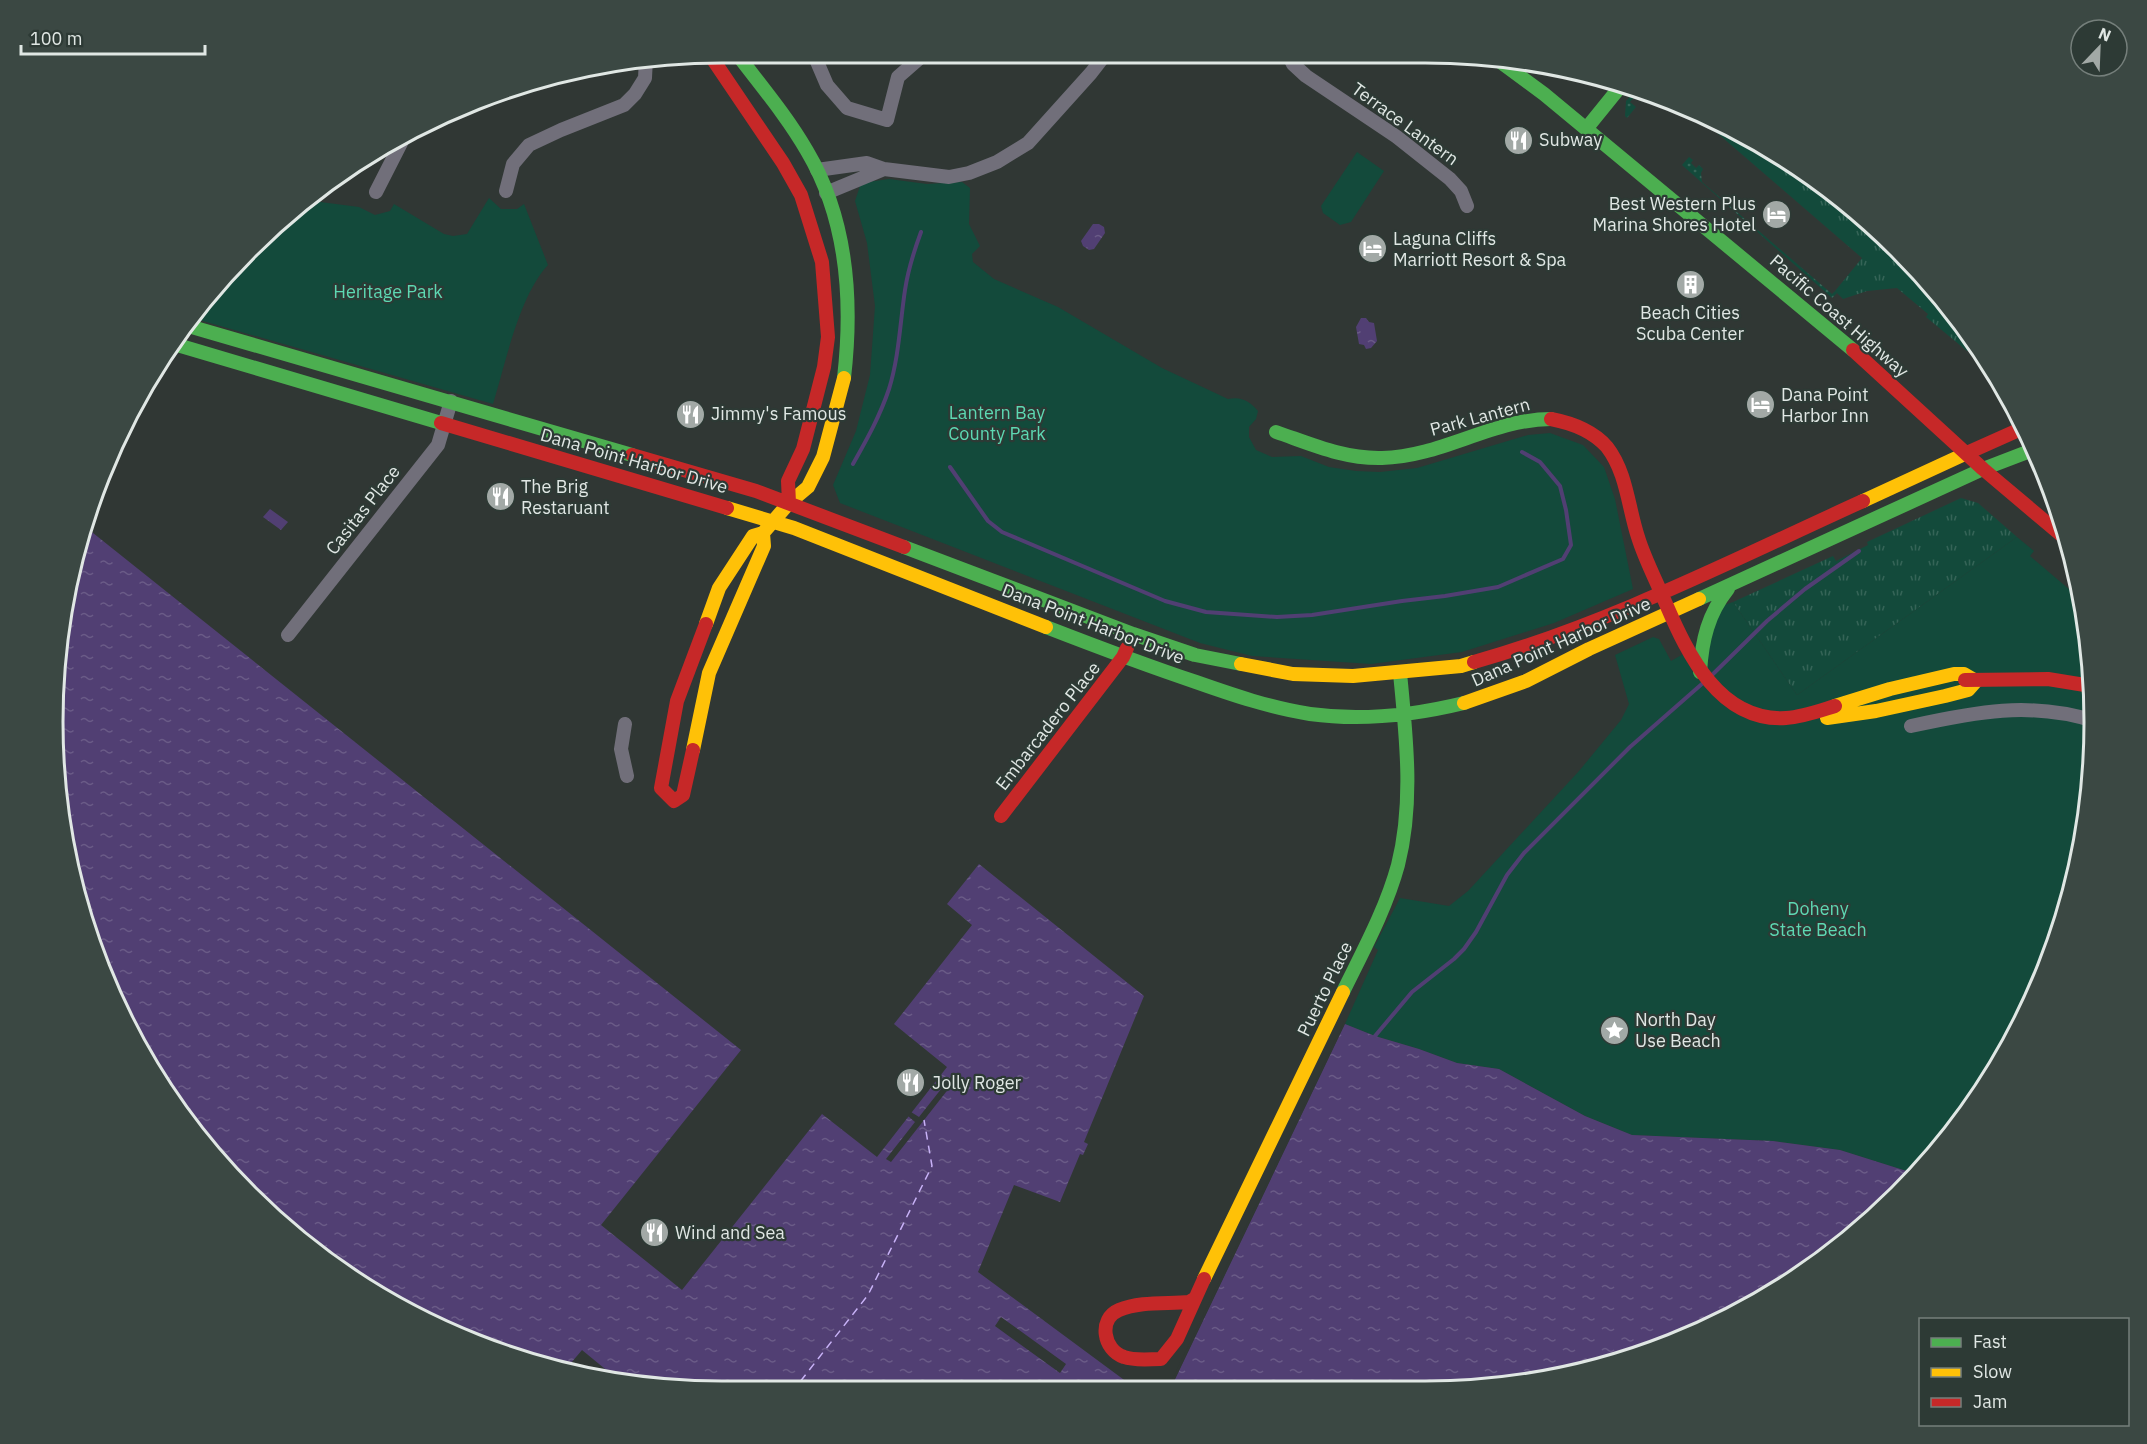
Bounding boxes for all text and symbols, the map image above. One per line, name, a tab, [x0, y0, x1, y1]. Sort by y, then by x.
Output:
scale bar	[21, 18, 206, 56]
north arrow	[2069, 18, 2129, 78]
text: N	[2096, 23, 2114, 46]
text: 100 m	[30, 27, 82, 50]
street label: Terrace Lantern	[1347, 77, 1463, 170]
restaurant icon: Subway	[1502, 124, 1534, 156]
place label: Subway	[1539, 128, 1602, 151]
place label: Best Western Plus Marina Shores Hotel	[1593, 192, 1756, 236]
hotel icon: Best Western Plus Marina Shores Hotel	[1761, 198, 1793, 230]
place label: Laguna Cliffs Marriott Resort & Spa	[1393, 227, 1567, 271]
hotel icon: Laguna Cliffs Marriott Resort & Spa	[1356, 233, 1388, 265]
street label: Pacific Coast Highway	[1765, 249, 1913, 382]
building icon: Beach Cities Scuba Center	[1674, 268, 1706, 300]
park label: Heritage Park	[333, 280, 443, 303]
place label: Beach Cities Scuba Center	[1636, 301, 1744, 345]
place label: Dana Point Harbor Inn	[1781, 383, 1869, 427]
hotel icon: Dana Point Harbor Inn	[1744, 389, 1776, 421]
street label: Park Lantern	[1427, 392, 1532, 441]
restaurant icon: Jimmy's Famous	[674, 398, 706, 430]
park label: Lantern Bay County Park	[948, 401, 1046, 445]
place label: Jimmy's Famous	[711, 402, 846, 425]
street label: Dana Point Harbor Drive	[538, 423, 731, 498]
street label: Casitas Place	[321, 460, 405, 559]
place label: The Brig Restaruant	[521, 475, 610, 519]
restaurant icon: The Brig Restaruant	[484, 481, 516, 513]
street label: Dana Point Harbor Drive	[999, 578, 1188, 669]
street label: Dana Point Harbor Drive	[1468, 592, 1654, 691]
street label: Embarcadero Place	[990, 657, 1105, 795]
park label: Doheny State Beach	[1769, 897, 1867, 941]
street label: Puerto Place	[1292, 938, 1357, 1040]
place label: North Day Use Beach	[1635, 1008, 1721, 1052]
place icon: North Day Use Beach	[1598, 1014, 1630, 1046]
restaurant icon: Jolly Roger	[895, 1067, 927, 1099]
place label: Jolly Roger	[932, 1071, 1022, 1094]
restaurant icon: Wind and Sea	[638, 1217, 670, 1249]
place label: Wind and Sea	[675, 1221, 785, 1244]
legend	[1919, 1318, 2129, 1426]
text: Fast	[1973, 1330, 2007, 1353]
text: Slow	[1973, 1360, 2012, 1383]
text: Jam	[1973, 1390, 2008, 1413]

